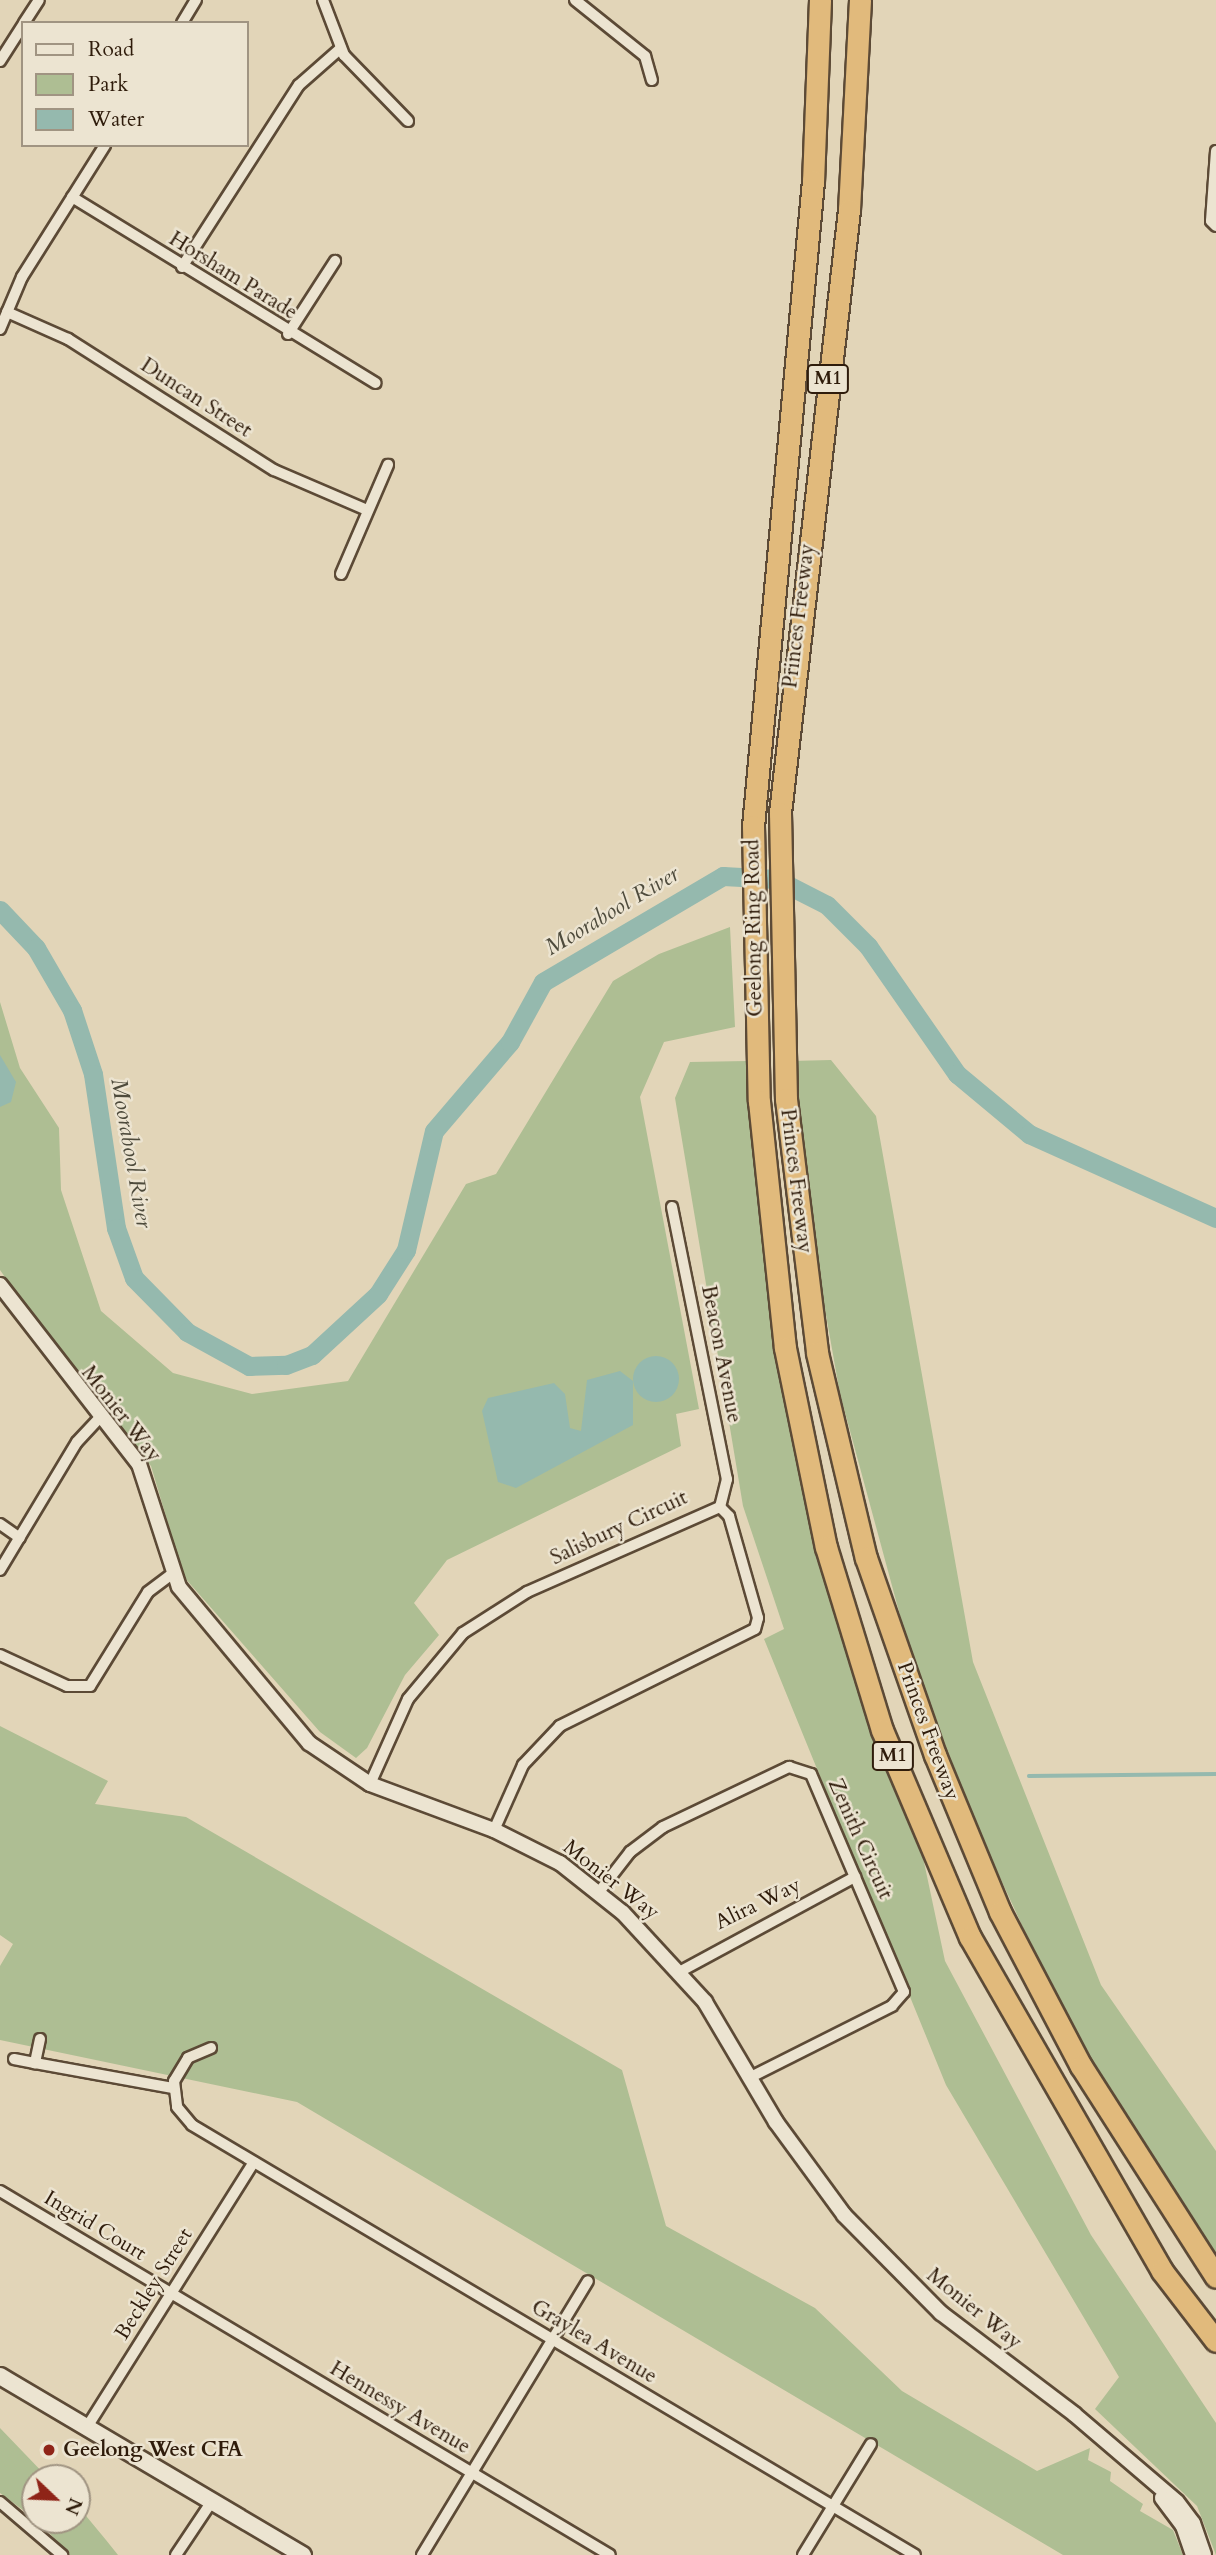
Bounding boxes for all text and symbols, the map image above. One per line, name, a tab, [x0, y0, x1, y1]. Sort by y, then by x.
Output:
legend	[21, 21, 248, 147]
text: Road	[88, 35, 134, 64]
text: Park	[88, 70, 128, 99]
text: Water	[88, 105, 144, 134]
street label: Horsham Parade	[164, 226, 302, 326]
street label: Duncan Street	[136, 353, 256, 443]
road number: M1	[805, 364, 851, 394]
street label: Princes Freeway	[778, 542, 820, 690]
street label: Geelong Ring Road	[740, 839, 768, 1017]
water label: Moorabool River	[540, 860, 684, 962]
water label: Moorabool River	[104, 1076, 158, 1230]
street label: Princes Freeway	[775, 1107, 817, 1255]
street label: Beacon Avenue	[695, 1283, 747, 1425]
street label: Monier Way	[76, 1361, 166, 1467]
street label: Salisbury Circuit	[546, 1485, 692, 1571]
street label: Princes Freeway	[891, 1658, 965, 1804]
road number: M1	[870, 1740, 916, 1772]
street label: Zenith Circuit	[822, 1775, 898, 1903]
street label: Monier Way	[558, 1835, 664, 1925]
street label: Alira Way	[711, 1873, 805, 1935]
street label: Ingrid Court	[39, 2186, 151, 2266]
street label: Beckley Street	[110, 2224, 198, 2344]
street label: Monier Way	[921, 2263, 1027, 2355]
street label: Graylea Avenue	[527, 2295, 661, 2389]
street label: Hennessy Avenue	[325, 2356, 475, 2460]
place label: Geelong West CFA	[63, 2437, 243, 2463]
marker: Geelong West CFA	[41, 2442, 57, 2458]
north arrow	[21, 2464, 91, 2534]
text: N	[58, 2494, 89, 2519]

